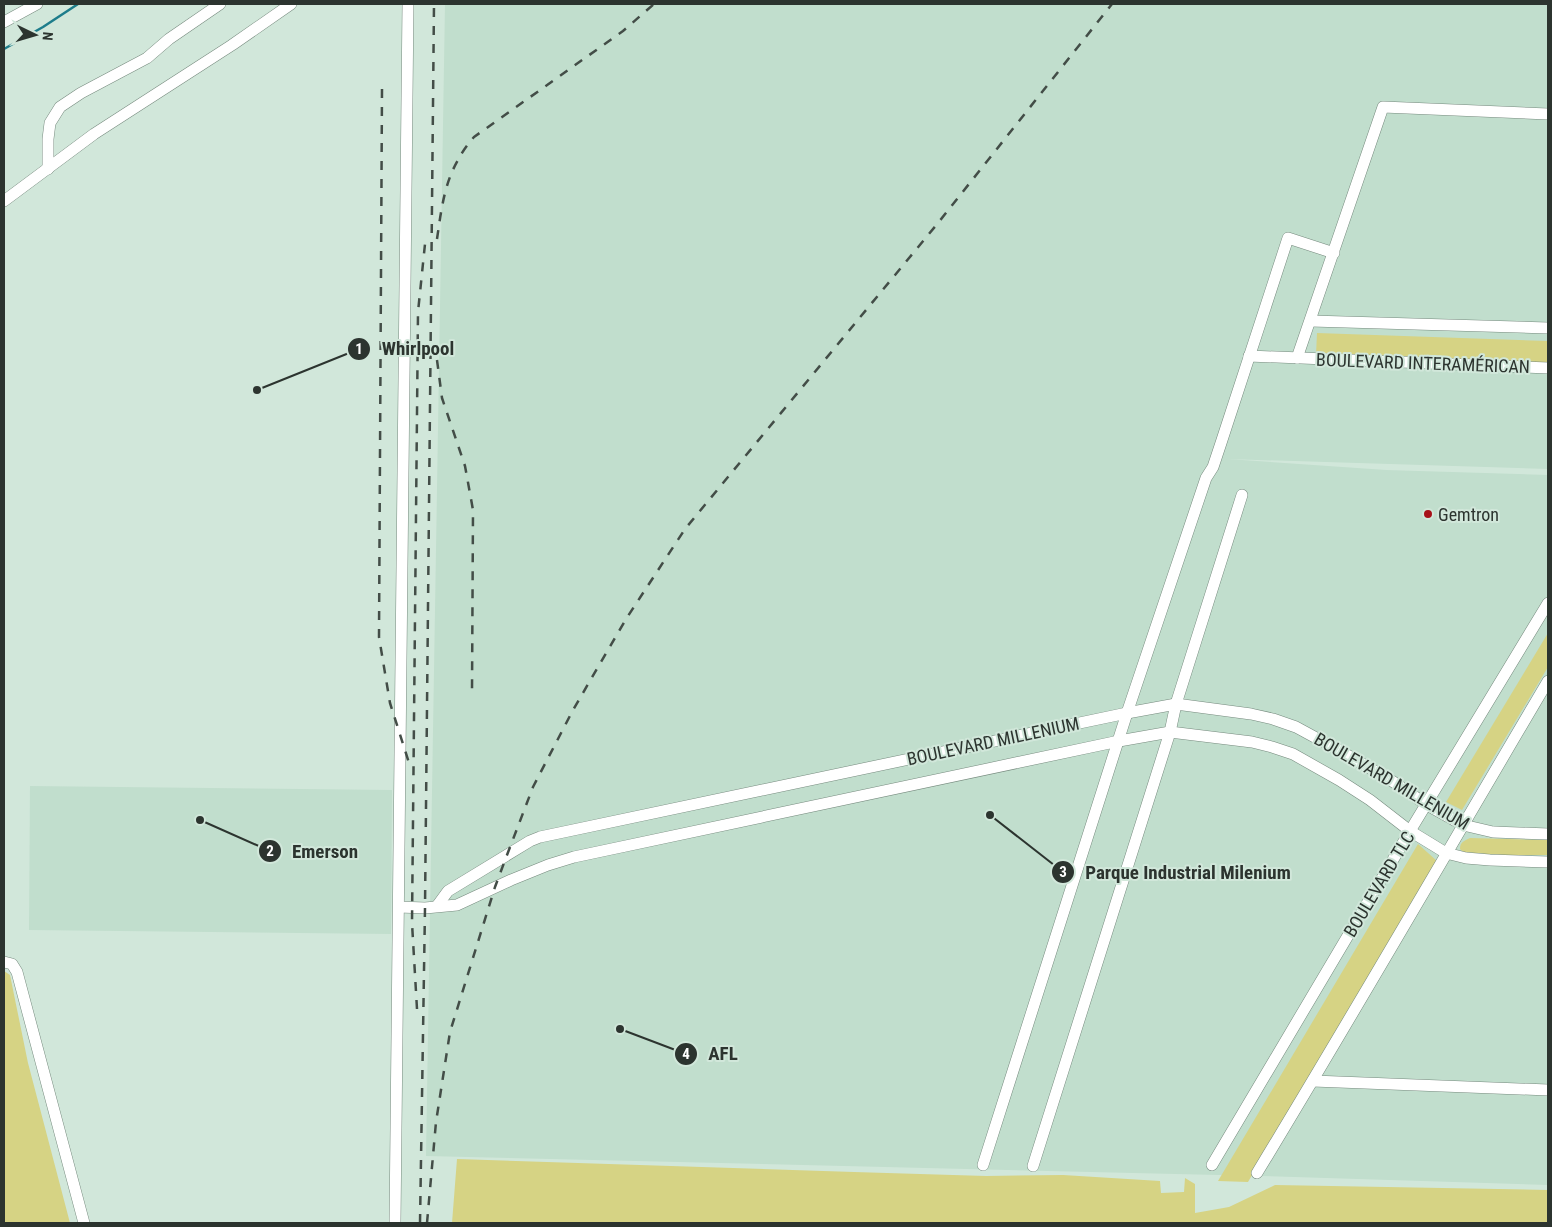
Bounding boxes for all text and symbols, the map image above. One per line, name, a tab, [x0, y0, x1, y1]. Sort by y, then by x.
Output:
north arrow	[10, 10, 60, 60]
text: N	[40, 31, 56, 41]
callout: Whirlpool	[346, 332, 464, 366]
text: Whirlpool	[382, 337, 454, 360]
text: 1	[355, 340, 363, 358]
street label: BOULEVARD INTERAMÉRICAN	[1316, 349, 1530, 377]
place label: Gemtron	[1438, 504, 1499, 525]
marker: Gemtron	[1422, 508, 1434, 520]
street label: BOULEVARD MILLENIUM	[905, 712, 1081, 770]
street label: BOULEVARD MILLENIUM	[1311, 728, 1473, 834]
street label: BOULEVARD TLC	[1339, 827, 1419, 941]
callout: Emerson	[257, 834, 368, 868]
text: Emerson	[292, 840, 358, 863]
text: 2	[266, 842, 274, 860]
callout: Parque Industrial Milenium	[1051, 855, 1301, 889]
text: Parque Industrial Milenium	[1085, 861, 1291, 884]
text: 3	[1059, 863, 1067, 881]
callout: AFL	[674, 1037, 748, 1071]
text: AFL	[708, 1042, 738, 1065]
text: 4	[682, 1045, 690, 1063]

